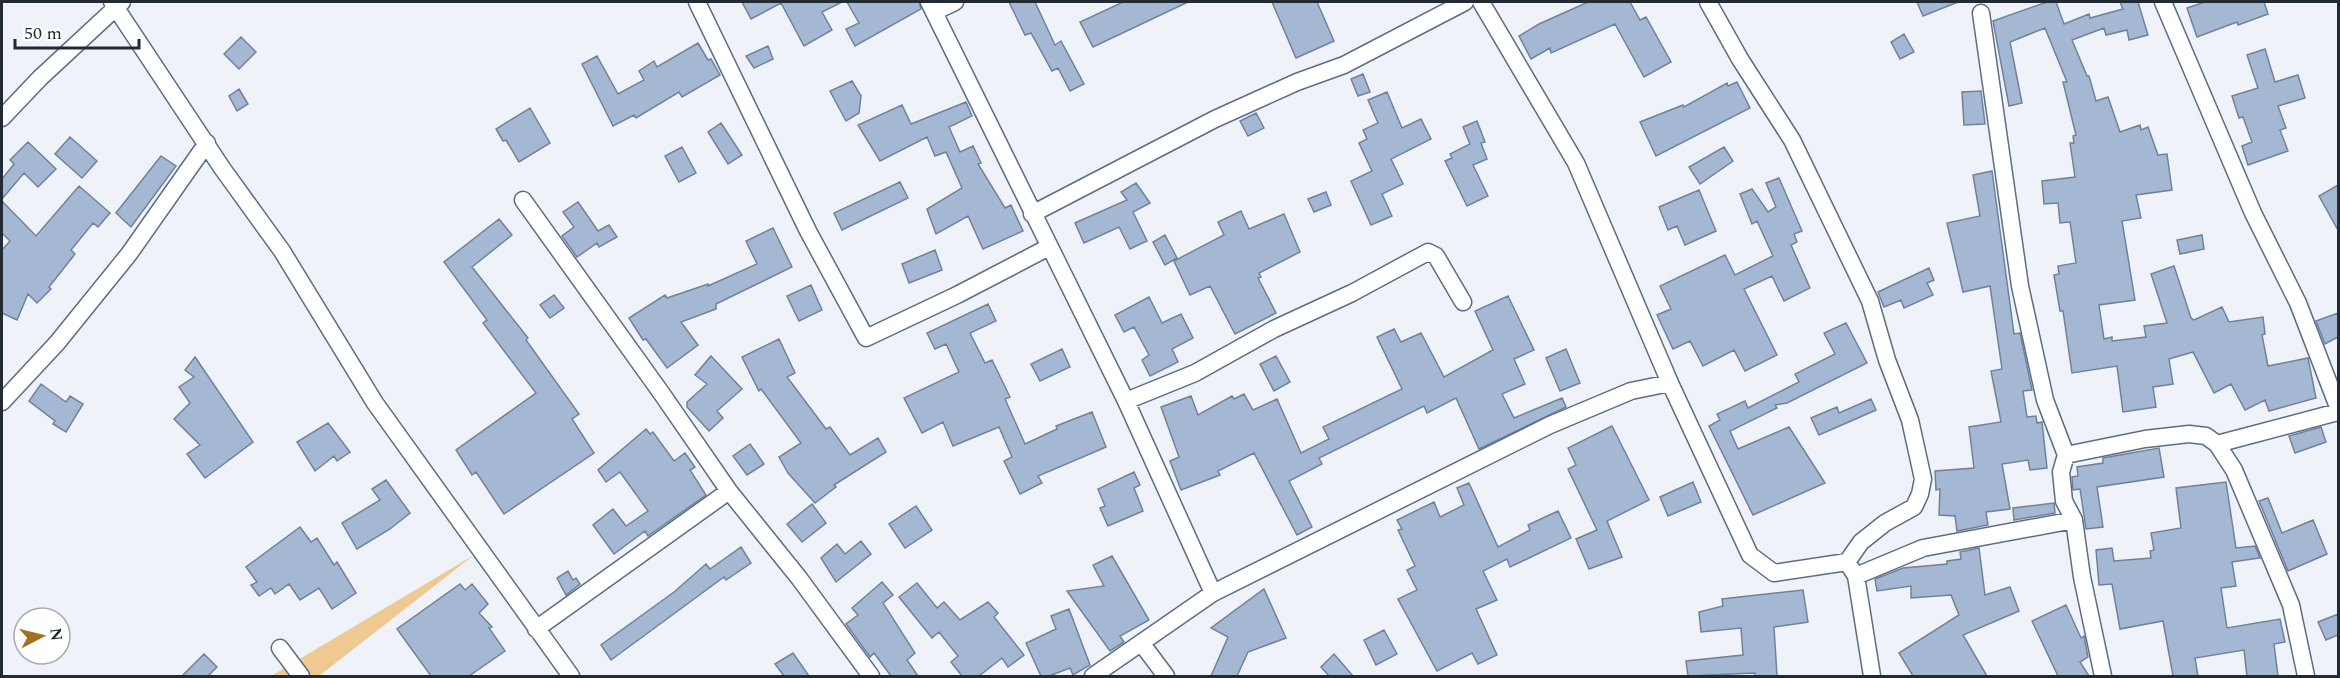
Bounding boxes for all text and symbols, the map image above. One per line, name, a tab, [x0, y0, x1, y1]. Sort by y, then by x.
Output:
scale bar	[15, 12, 140, 50]
text: 50 m	[24, 20, 62, 47]
north arrow	[12, 606, 72, 666]
text: N	[43, 626, 69, 642]

